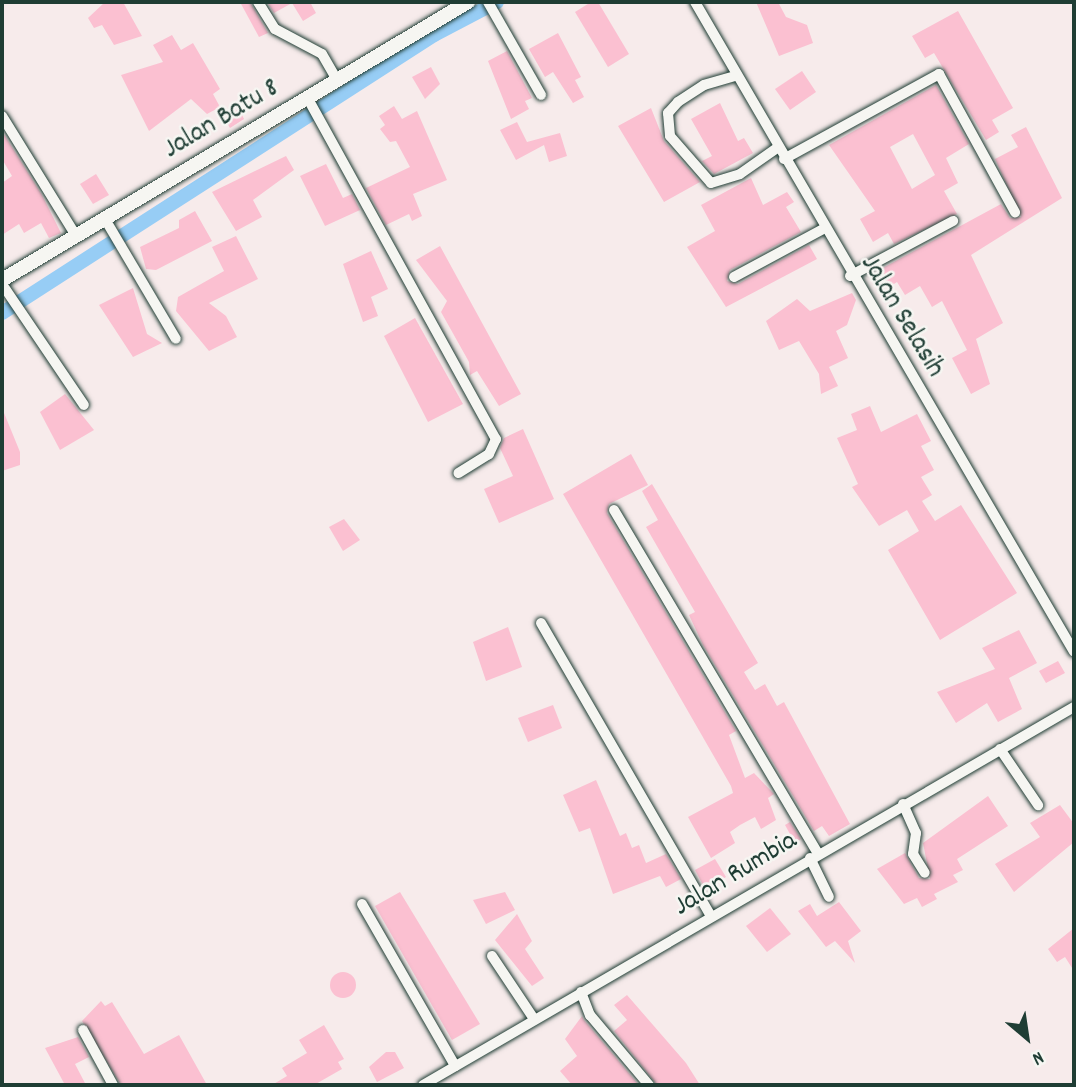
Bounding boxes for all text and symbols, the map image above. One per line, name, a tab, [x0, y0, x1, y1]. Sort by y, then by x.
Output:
street label: Jalan Batu 8	[158, 72, 286, 168]
street label: Jalan Selasih	[851, 250, 951, 384]
street label: Jalan Rumbia	[668, 825, 804, 925]
north arrow	[992, 1003, 1062, 1073]
text: N	[1027, 1043, 1048, 1071]

